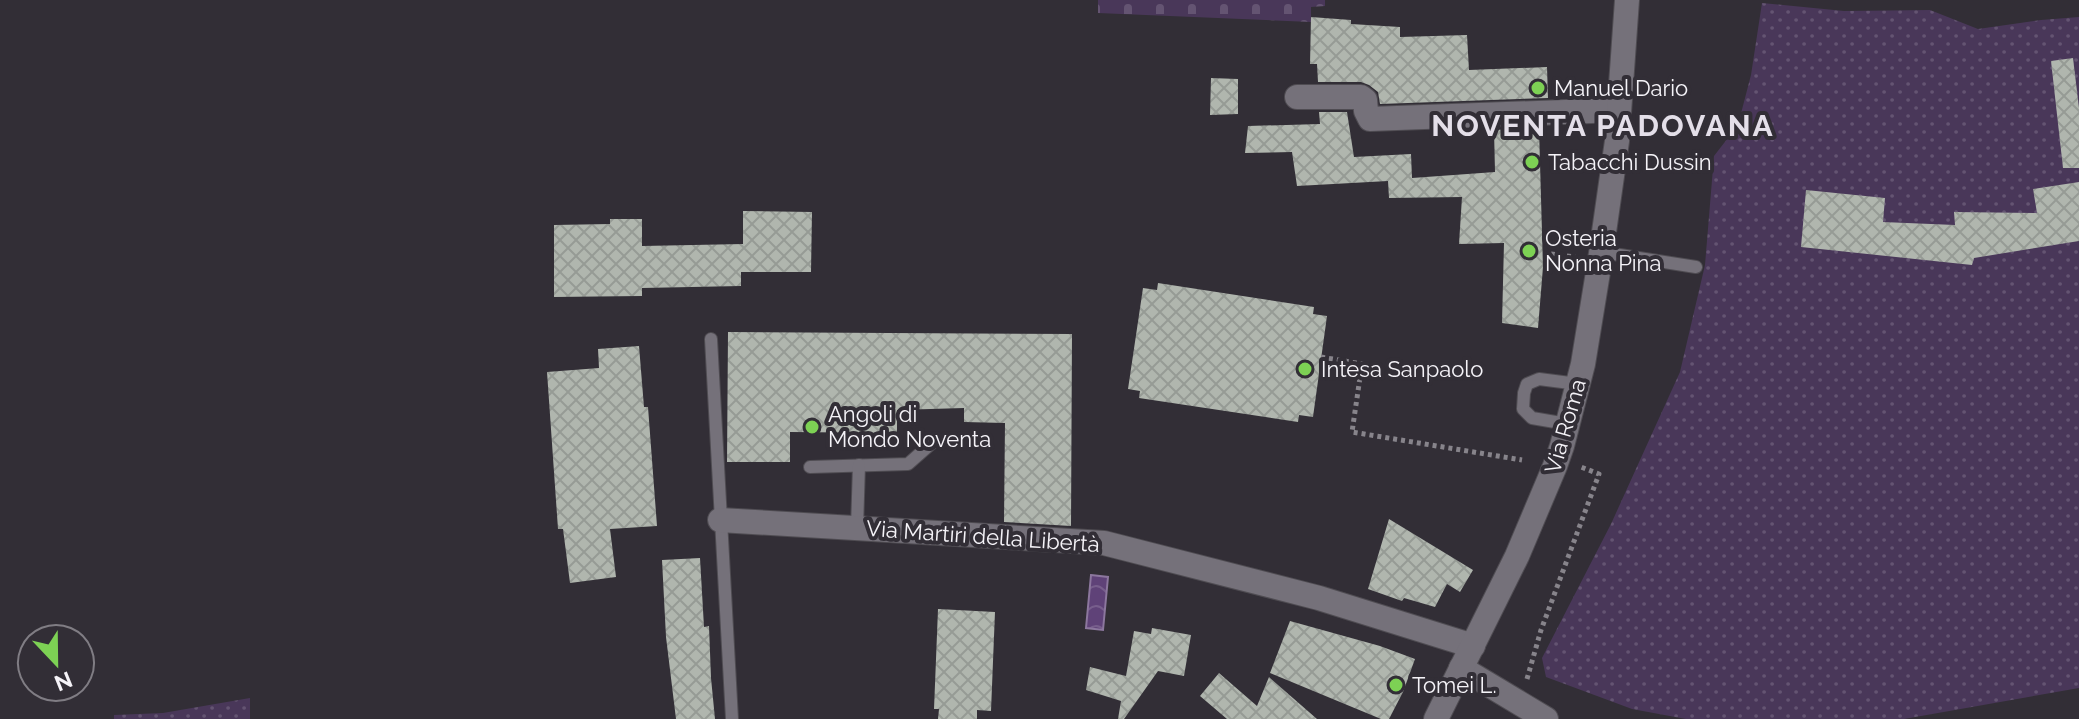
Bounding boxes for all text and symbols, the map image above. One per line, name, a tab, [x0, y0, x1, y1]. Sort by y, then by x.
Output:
place label: Manuel Dario	[1554, 75, 1688, 101]
marker: Manuel Dario	[1529, 79, 1547, 97]
district label: NOVENTA PADOVANA	[1431, 108, 1775, 143]
place label: Tabacchi Dussin	[1548, 149, 1712, 175]
marker: Tabacchi Dussin	[1523, 153, 1541, 171]
place label: Osteria Nonna Pina	[1545, 225, 1661, 276]
marker: Osteria Nonna Pina	[1520, 242, 1538, 260]
place label: Intesa Sanpaolo	[1321, 356, 1483, 382]
marker: Intesa Sanpaolo	[1296, 360, 1314, 378]
street label: Via Roma	[1539, 376, 1591, 476]
place label: Angoli di Mondo Noventa	[828, 401, 991, 452]
marker: Angoli di Mondo Noventa	[803, 418, 821, 436]
street label: Via Martiri della Libertà	[865, 515, 1101, 557]
north arrow	[16, 623, 96, 703]
text: N	[51, 666, 76, 697]
place label: Tomei L.	[1412, 672, 1497, 698]
marker: Tomei L.	[1387, 676, 1405, 694]

